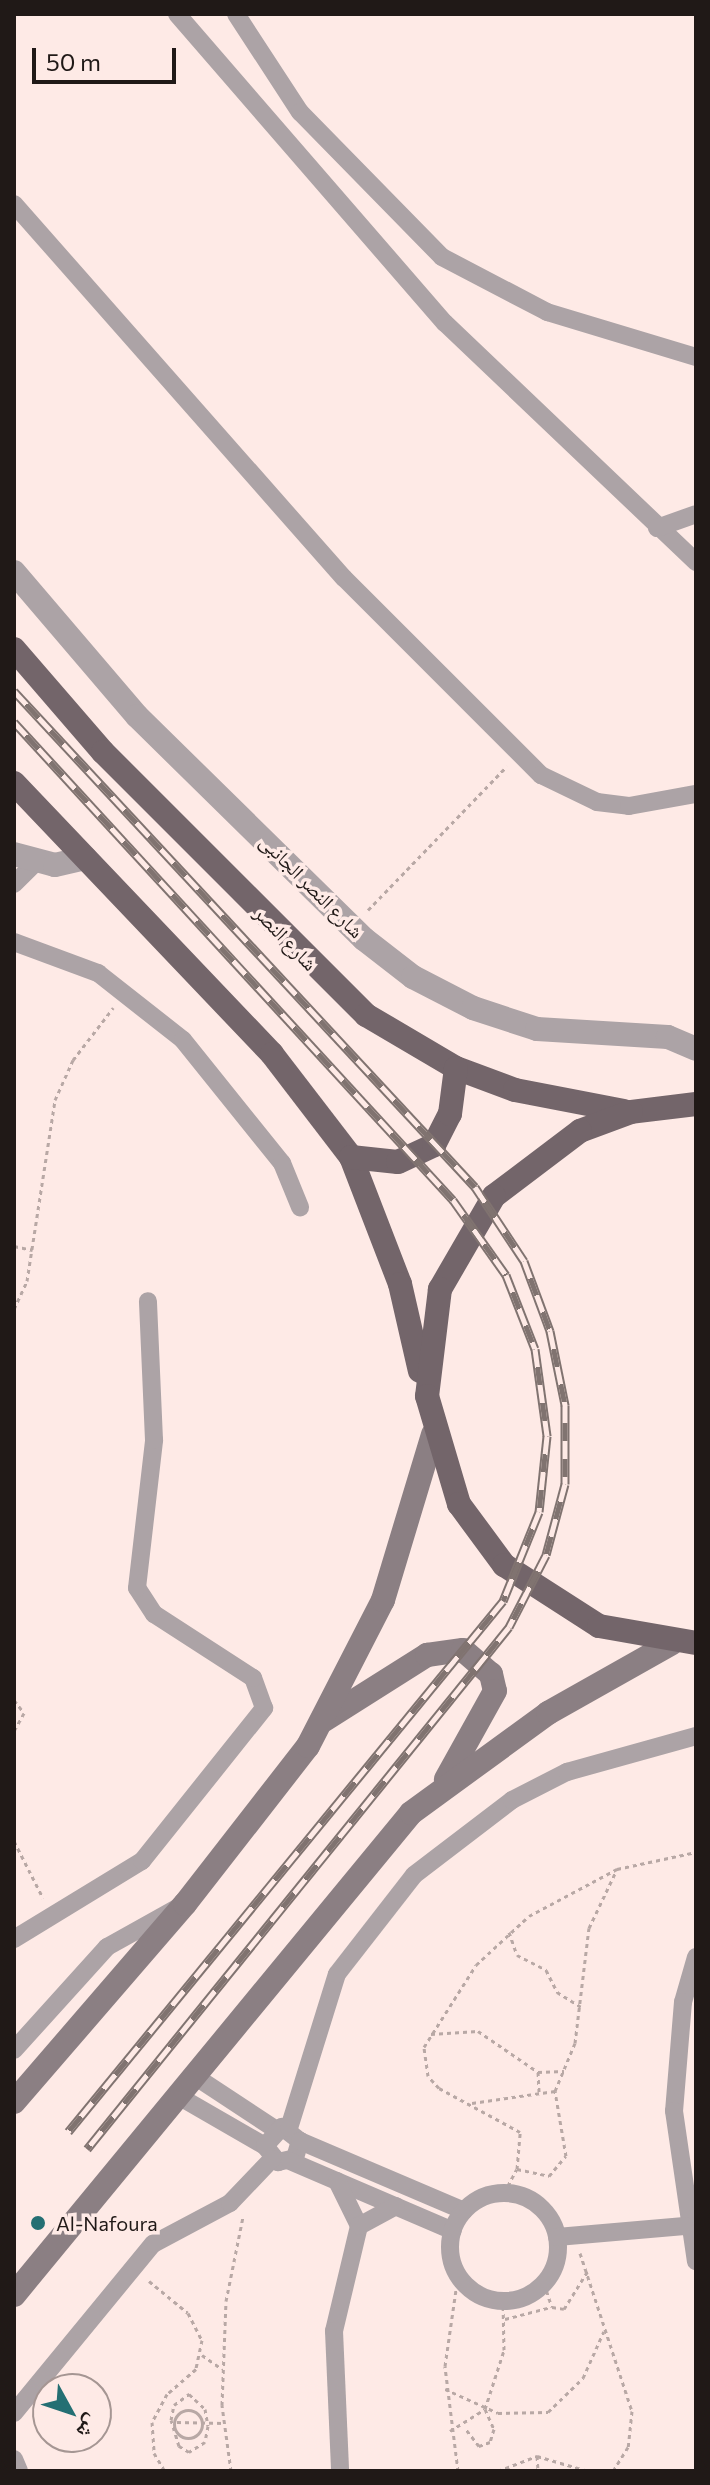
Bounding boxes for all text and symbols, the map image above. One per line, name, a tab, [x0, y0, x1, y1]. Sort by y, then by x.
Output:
scale bar	[36, 32, 180, 82]
text: 50 m	[46, 47, 101, 76]
street label: شارع النصر الجانبى	[255, 829, 369, 943]
street label: شارع النصر	[249, 901, 323, 975]
place label: Al-Nafoura	[56, 2211, 158, 2235]
marker: Al-Nafoura	[27, 2212, 49, 2234]
north arrow	[32, 2373, 112, 2453]
text: ش	[71, 2410, 107, 2445]

